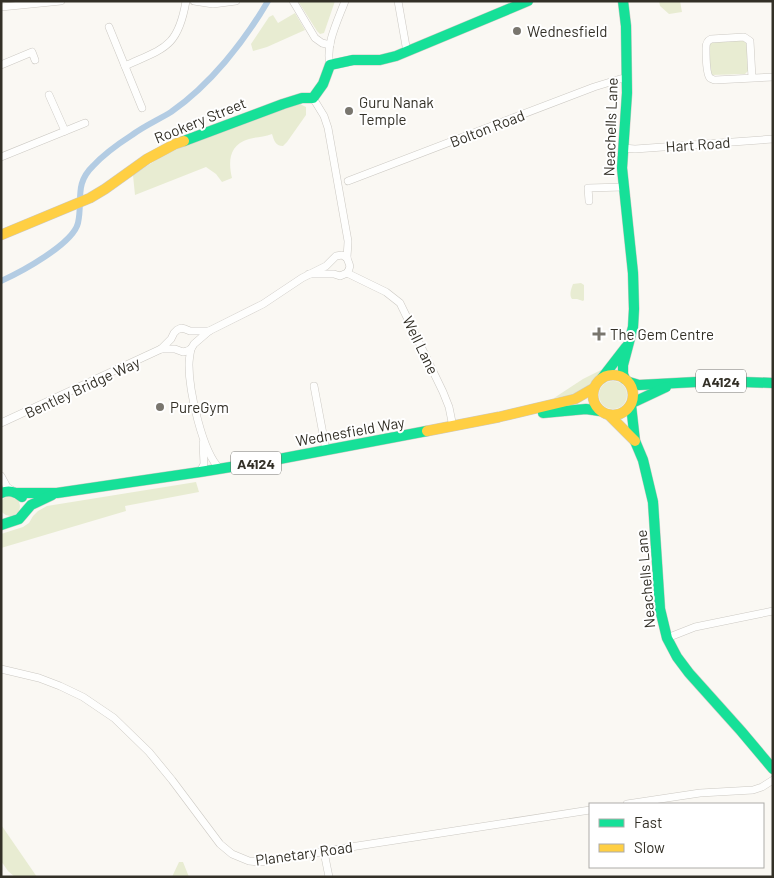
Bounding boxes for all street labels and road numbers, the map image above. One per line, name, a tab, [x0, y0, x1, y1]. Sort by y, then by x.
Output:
street label: Neachells Lane	[599, 77, 621, 177]
street label: Rookery Street	[151, 93, 249, 147]
street label: Bolton Road	[447, 105, 527, 151]
street label: Hart Road	[665, 133, 731, 155]
street label: Well Lane	[399, 313, 443, 377]
street label: Bentley Bridge Way	[22, 352, 143, 422]
road number: A4124	[696, 370, 746, 392]
street label: Wednesfield Way	[294, 413, 406, 449]
road number: A4124	[231, 452, 281, 474]
street label: Neachells Lane	[632, 529, 658, 629]
street label: Planetary Road	[254, 837, 354, 869]

